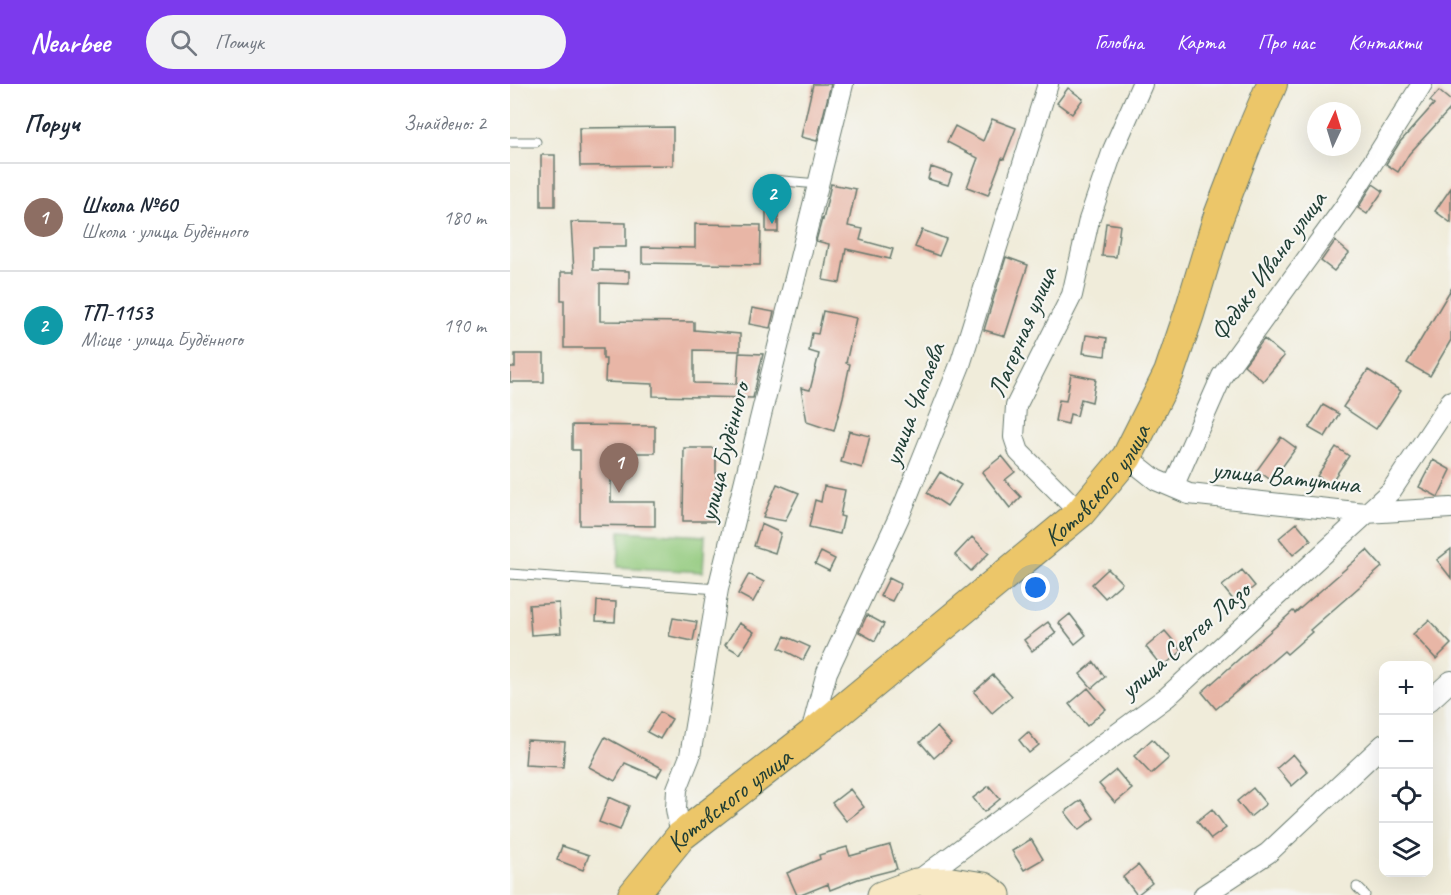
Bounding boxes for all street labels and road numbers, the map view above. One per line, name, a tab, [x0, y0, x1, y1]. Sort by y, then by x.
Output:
street label: Федько Ивана улица	[1202, 183, 1335, 348]
street label: Лагерная улица	[980, 260, 1065, 402]
street label: улица Чапаева	[875, 336, 953, 472]
street label: улица Будённого	[690, 377, 758, 527]
street label: Котовского улица	[1036, 417, 1158, 553]
street label: улица Ватутина	[1208, 453, 1363, 501]
street label: улица Сергея Лазо	[1111, 572, 1259, 707]
street label: Котовского улица	[658, 739, 799, 858]

